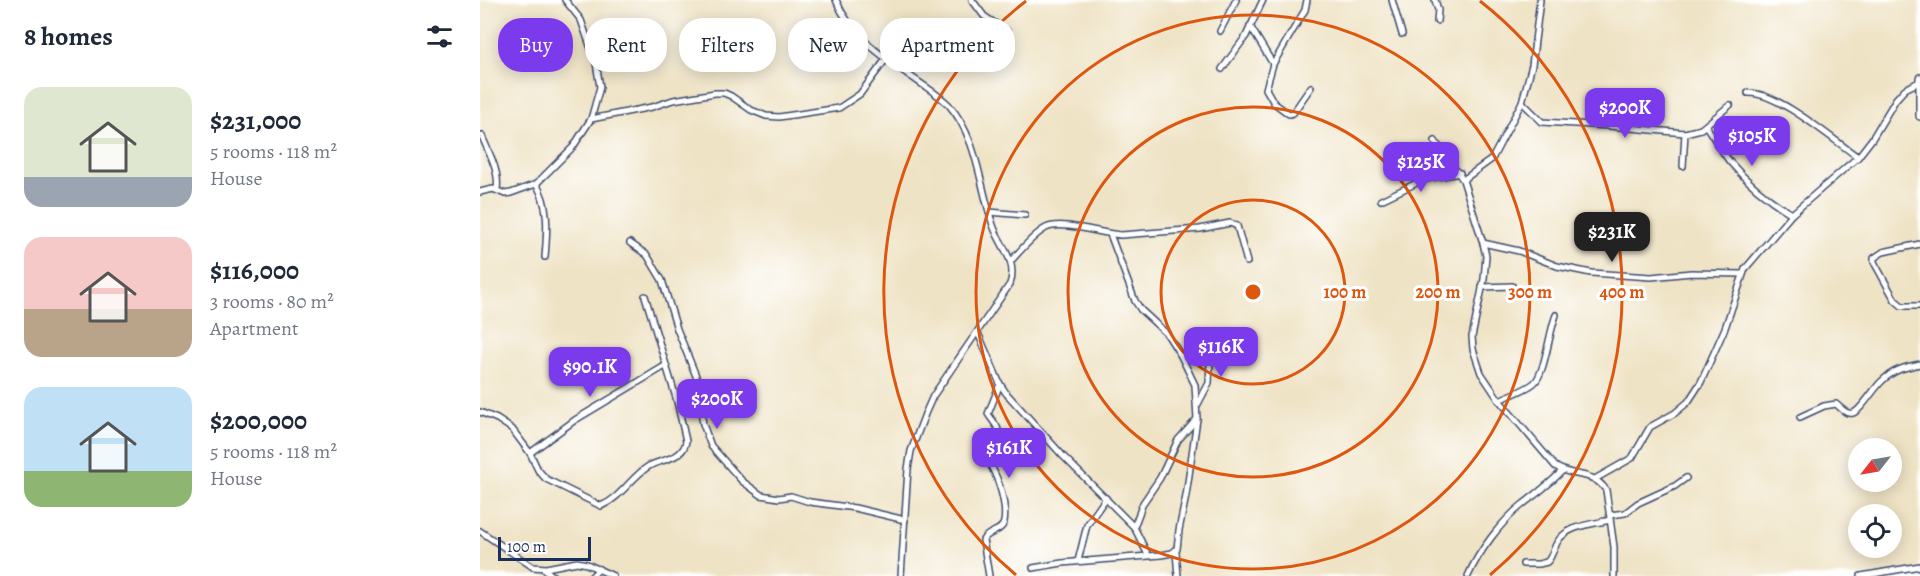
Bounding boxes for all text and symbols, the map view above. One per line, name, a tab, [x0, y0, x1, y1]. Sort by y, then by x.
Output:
chip: Buy	[498, 18, 573, 72]
chip: Rent	[585, 18, 667, 72]
chip: Filters	[679, 18, 776, 72]
chip: New	[788, 18, 868, 72]
chip: Apartment	[880, 18, 1015, 72]
text: 8 homes	[24, 19, 113, 54]
icon: filters	[423, 20, 456, 53]
pin: $200K	[1583, 88, 1667, 139]
text: $200K	[1599, 94, 1651, 121]
text: $231,000	[210, 103, 301, 138]
icon: home	[72, 111, 144, 183]
pin: $105K	[1710, 116, 1794, 167]
text: $105K	[1728, 122, 1776, 149]
text: 5 rooms · 118 m²	[210, 138, 337, 165]
pin: $125K	[1379, 142, 1463, 193]
text: $125K	[1397, 148, 1445, 175]
text: House	[210, 165, 262, 192]
pin: $231K	[1570, 212, 1654, 263]
text: $231K	[1588, 218, 1636, 245]
text: $116,000	[210, 253, 299, 288]
icon: home	[72, 261, 144, 333]
text: 100 m	[1324, 280, 1366, 304]
text: 200 m	[1415, 280, 1461, 304]
text: 300 m	[1508, 280, 1552, 304]
text: 400 m	[1600, 280, 1644, 304]
centre of rings	[1243, 282, 1263, 302]
text: 3 rooms · 80 m²	[210, 288, 334, 315]
text: Apartment	[210, 315, 299, 342]
pin: $116K	[1179, 327, 1263, 378]
text: $116K	[1198, 333, 1244, 360]
pin: $90.1K	[541, 347, 639, 398]
text: $90.1K	[563, 353, 617, 380]
pin: $200K	[675, 379, 759, 430]
text: $200K	[691, 385, 743, 412]
text: $200,000	[210, 403, 307, 438]
icon: home	[72, 411, 144, 483]
pin: $161K	[967, 428, 1051, 479]
text: $161K	[986, 434, 1032, 461]
text: 5 rooms · 118 m²	[210, 438, 337, 465]
north arrow	[1848, 438, 1902, 492]
map controls	[1848, 438, 1902, 558]
text: House	[210, 465, 262, 492]
button: locate	[1848, 504, 1902, 558]
scale bar	[498, 534, 591, 562]
text: 100 m	[507, 536, 546, 558]

